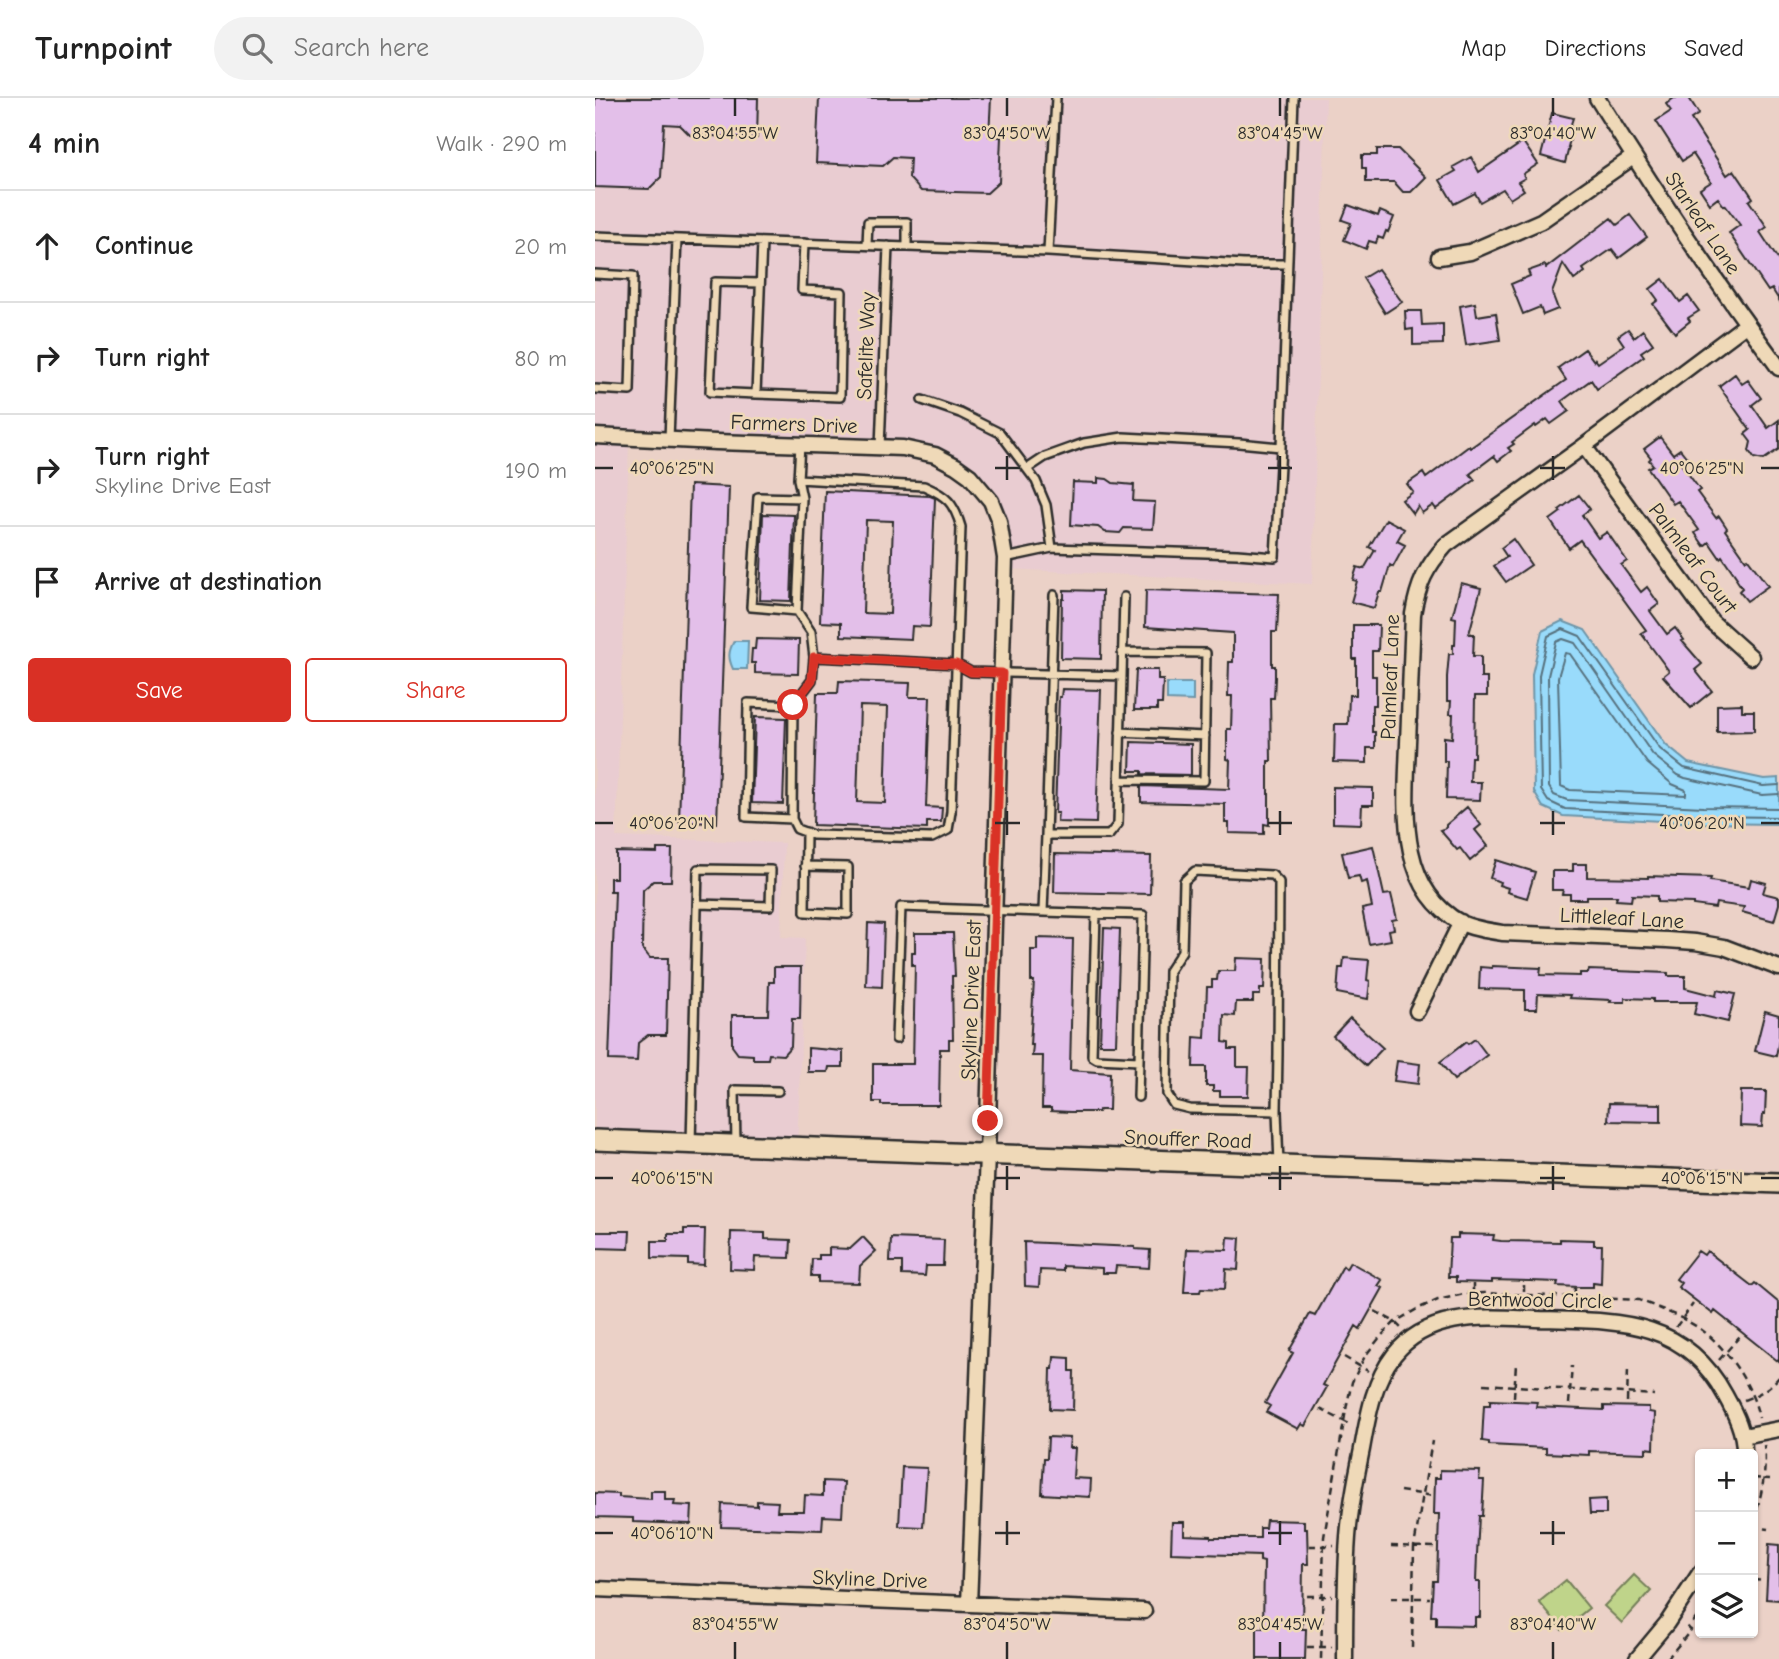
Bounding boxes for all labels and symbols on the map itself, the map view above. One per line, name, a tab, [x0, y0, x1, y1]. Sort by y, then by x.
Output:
text: 83°04'55"W	[692, 123, 778, 144]
text: 83°04'50"W	[963, 123, 1051, 144]
text: 83°04'45"W	[1237, 123, 1323, 144]
text: 83°04'40"W	[1510, 123, 1597, 144]
street label: Starleaf Lane	[1660, 167, 1746, 279]
street label: Safelite Way	[852, 291, 880, 400]
street label: Farmers Drive	[730, 410, 858, 438]
text: 40°06'25"N	[630, 458, 714, 479]
text: 40°06'25"N	[1660, 458, 1744, 479]
street label: Palmleaf Court	[1644, 498, 1743, 619]
street label: Palmleaf Lane	[1376, 614, 1404, 740]
route start	[777, 689, 808, 720]
text: 40°06'20"N	[629, 813, 715, 834]
text: 40°06'20"N	[1659, 813, 1745, 834]
street label: Littleleaf Lane	[1559, 903, 1685, 933]
street label: Skyline Drive East	[956, 919, 986, 1080]
route end	[972, 1105, 1003, 1136]
street label: Snouffer Road	[1124, 1125, 1252, 1153]
text: 40°06'15"N	[631, 1168, 713, 1189]
text: 40°06'15"N	[1661, 1168, 1743, 1189]
street label: Bentwood Circle	[1468, 1287, 1612, 1313]
text: 40°06'10"N	[630, 1523, 714, 1544]
street label: Skyline Drive	[812, 1565, 928, 1593]
text: 83°04'55"W	[692, 1614, 778, 1635]
text: 83°04'50"W	[963, 1614, 1051, 1635]
text: 83°04'45"W	[1237, 1614, 1323, 1635]
text: 83°04'40"W	[1510, 1614, 1597, 1635]

